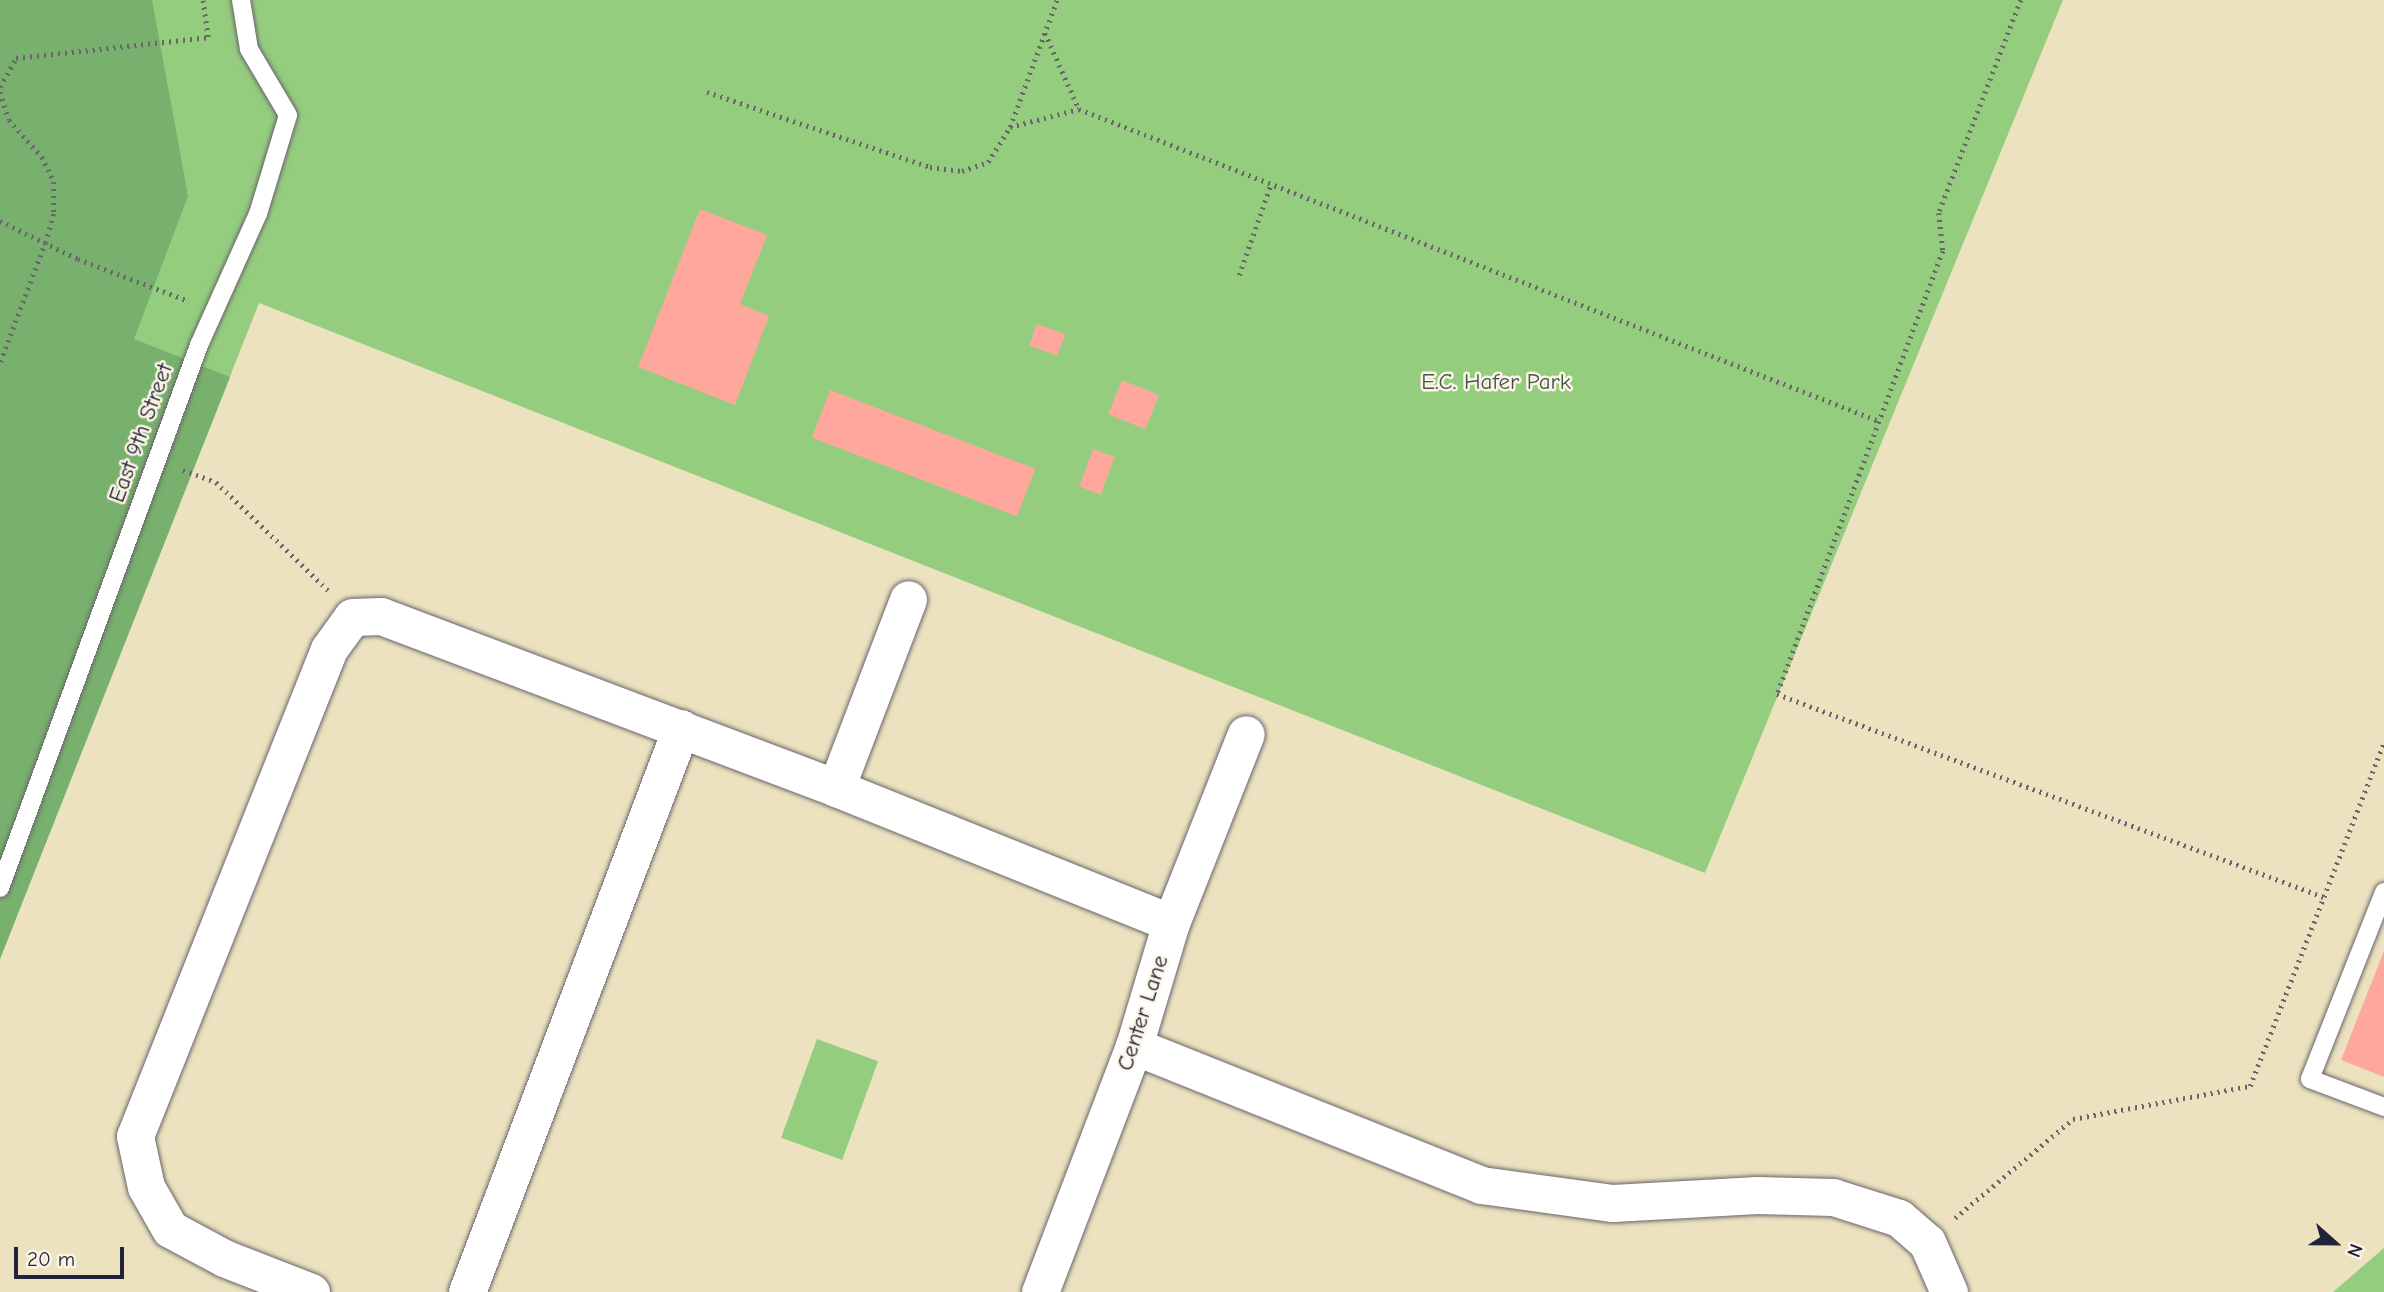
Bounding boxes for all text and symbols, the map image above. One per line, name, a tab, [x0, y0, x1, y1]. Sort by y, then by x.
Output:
street label: East 9th Street	[103, 360, 179, 506]
park label: E.C. Hafer Park	[1421, 368, 1571, 396]
street label: Center Lane	[1111, 952, 1175, 1074]
north arrow	[2300, 1208, 2370, 1278]
scale bar	[18, 1232, 128, 1276]
text: N	[2342, 1241, 2367, 1260]
text: 20 m	[27, 1247, 75, 1271]

